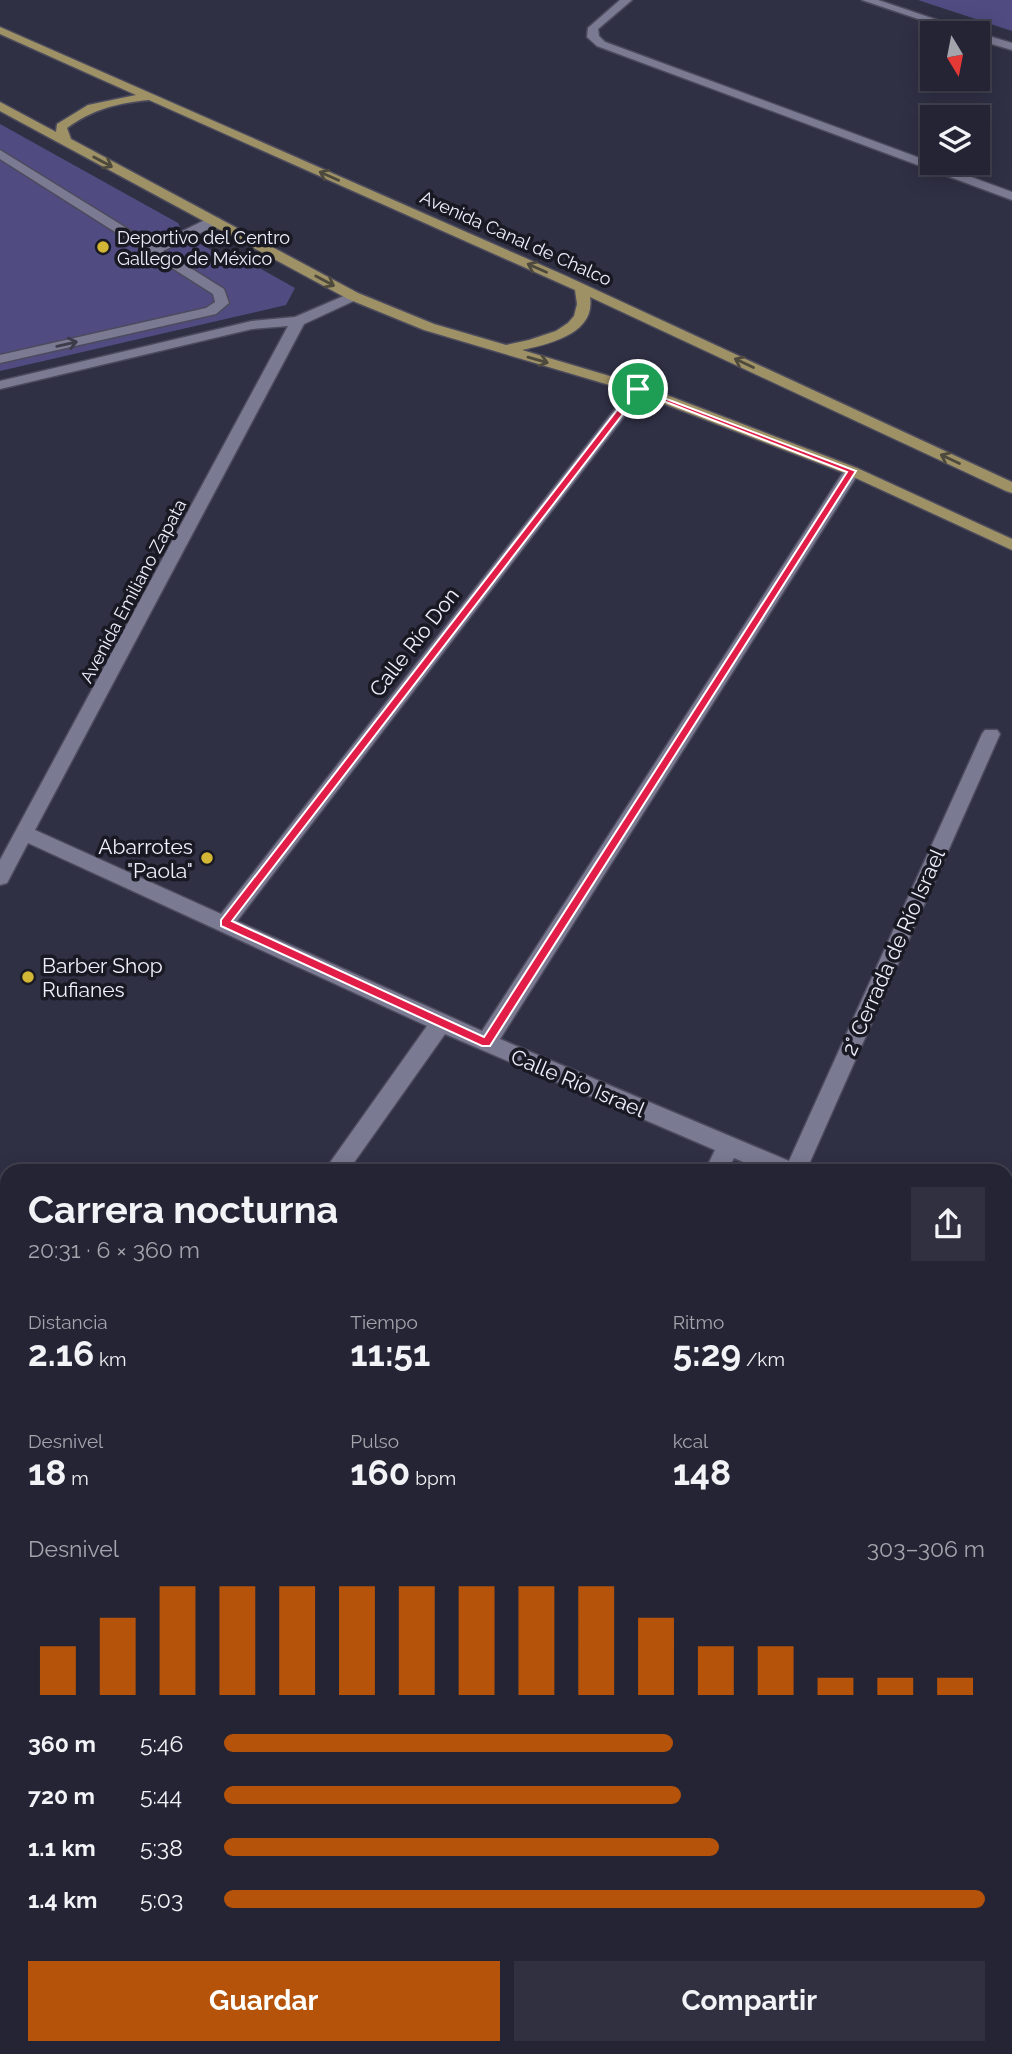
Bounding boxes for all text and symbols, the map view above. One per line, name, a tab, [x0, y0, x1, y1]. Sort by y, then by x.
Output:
north arrow	[920, 21, 990, 91]
map controls	[920, 21, 990, 175]
button: layers	[920, 105, 990, 175]
one-way arrow	[92, 156, 112, 170]
one-way arrow	[319, 169, 341, 182]
street label: Avenida Canal de Chalco	[417, 186, 615, 290]
place label: Deportivo del Centro Gallego de México	[117, 227, 290, 269]
marker: Deportivo del Centro Gallego de México	[95, 239, 111, 255]
one-way arrow	[527, 261, 549, 274]
one-way arrow	[314, 274, 335, 288]
one-way arrow	[55, 337, 77, 350]
one-way arrow	[526, 355, 548, 368]
one-way arrow	[734, 356, 755, 369]
pin	[608, 359, 668, 419]
icon: arrive	[619, 370, 657, 408]
one-way arrow	[940, 452, 961, 465]
street label: Avenida Emiliano Zapata	[76, 496, 190, 686]
street label: Calle Río Don	[364, 583, 464, 701]
place label: Abarrotes "Paola"	[98, 834, 193, 883]
street label: 2° Cerrada de Río Israel	[836, 845, 950, 1059]
marker: Abarrotes "Paola"	[199, 850, 215, 866]
place label: Barber Shop Rufianes	[42, 953, 163, 1002]
marker: Barber Shop Rufianes	[20, 969, 36, 985]
street label: Calle Río Israel	[507, 1044, 649, 1123]
text: Carrera nocturna	[28, 1187, 338, 1232]
button: share	[911, 1187, 985, 1261]
text: 20:31 · 6 × 360 m	[28, 1236, 200, 1263]
text: Distancia	[28, 1311, 108, 1333]
text: Tiempo	[350, 1311, 418, 1333]
text: Ritmo	[673, 1311, 724, 1333]
text: 2.16	[28, 1333, 94, 1374]
text: 11:51	[350, 1333, 430, 1374]
text: 5:29	[673, 1333, 741, 1374]
text: km	[94, 1348, 127, 1370]
text: /km	[741, 1348, 785, 1370]
text: Desnivel	[28, 1430, 103, 1452]
text: Pulso	[350, 1430, 399, 1452]
text: kcal	[673, 1430, 708, 1452]
text: 18	[28, 1452, 66, 1493]
text: 160	[350, 1452, 410, 1493]
text: 148	[673, 1452, 731, 1493]
text: m	[66, 1467, 89, 1489]
text: bpm	[410, 1467, 456, 1489]
text: Desnivel	[28, 1535, 119, 1562]
text: 303–306 m	[867, 1535, 985, 1562]
text: 360 m	[28, 1730, 96, 1757]
text: 5:46	[140, 1730, 183, 1757]
text: 720 m	[28, 1782, 95, 1809]
text: 5:44	[140, 1782, 182, 1809]
text: 1.1 km	[28, 1834, 96, 1861]
text: 5:38	[140, 1834, 183, 1861]
text: 1.4 km	[28, 1886, 97, 1913]
text: 5:03	[140, 1886, 183, 1913]
button: Guardar	[28, 1961, 500, 2041]
button: Compartir	[514, 1961, 985, 2041]

